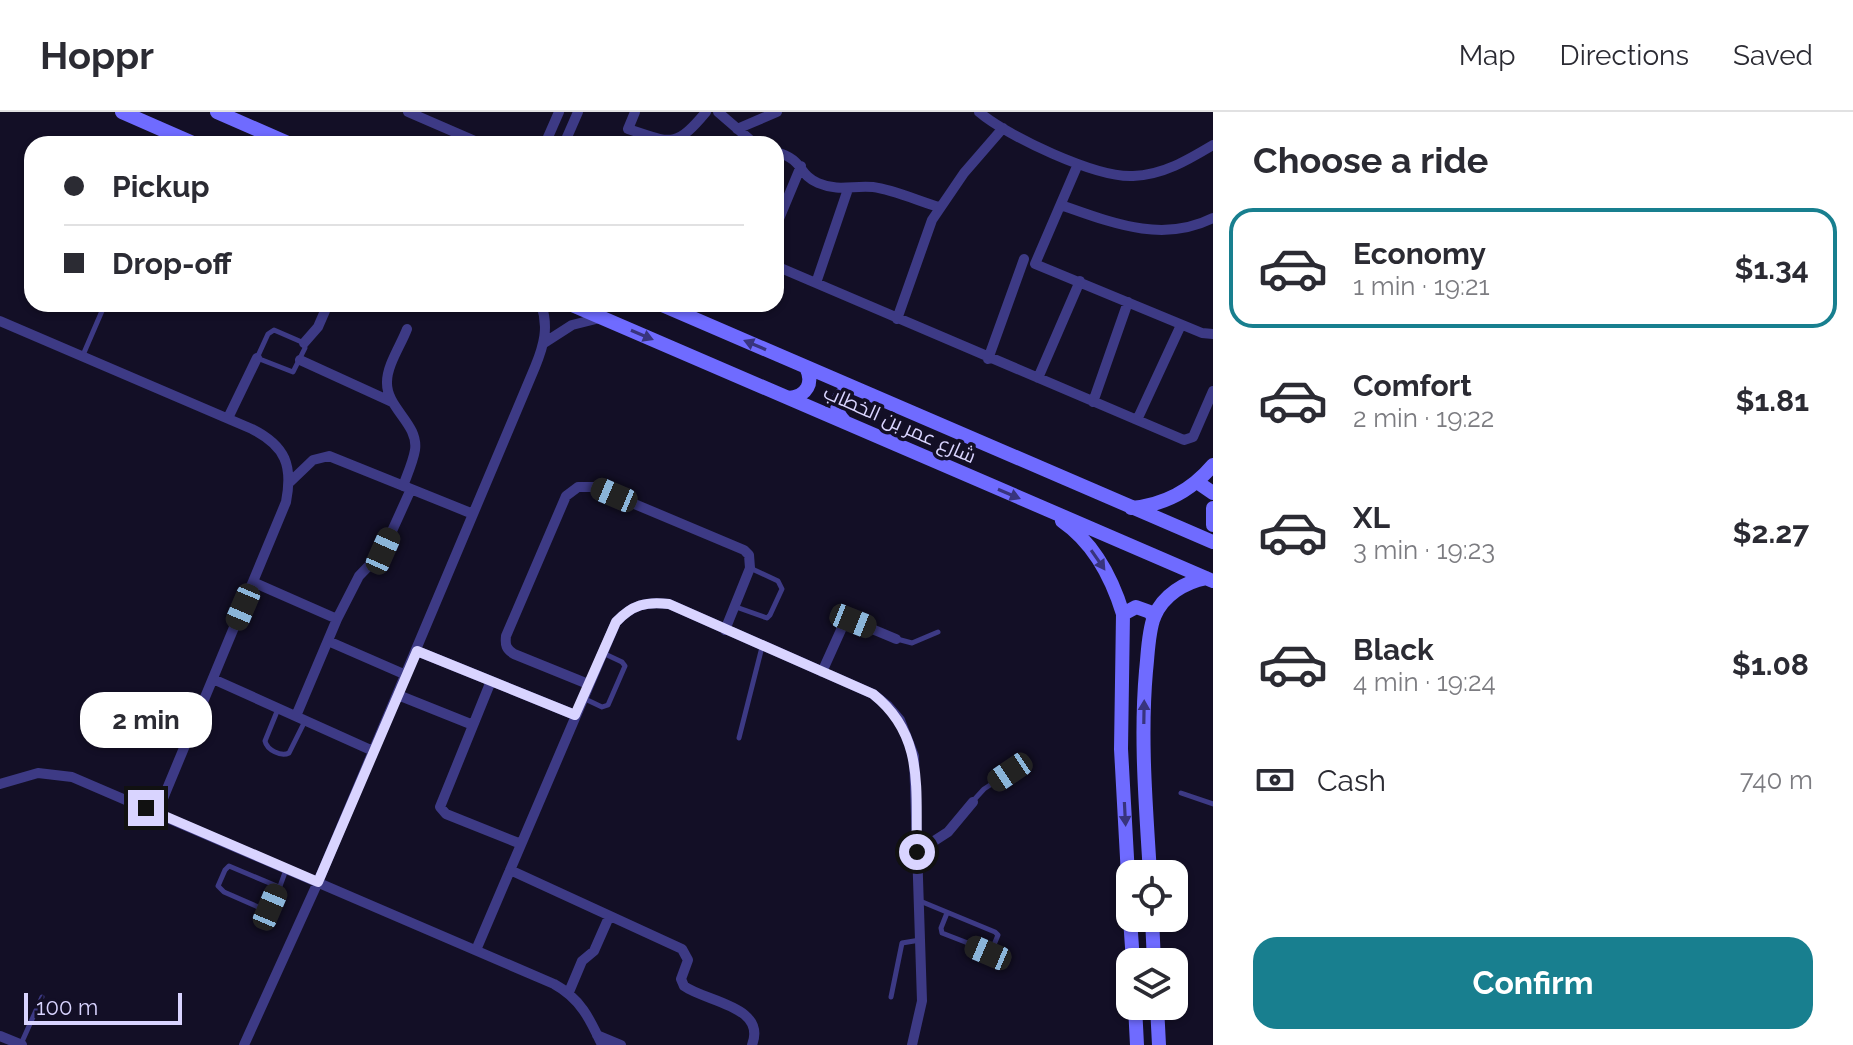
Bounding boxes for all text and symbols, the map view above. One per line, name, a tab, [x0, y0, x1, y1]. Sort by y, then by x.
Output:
text: Hoppr	[40, 33, 154, 78]
text: Map	[1459, 39, 1516, 72]
text: Directions	[1560, 39, 1689, 72]
text: Saved	[1733, 39, 1813, 72]
text: Choose a ride	[1253, 139, 1488, 181]
text: Pickup	[112, 169, 210, 204]
icon: car	[1257, 232, 1329, 304]
text: Economy	[1353, 236, 1486, 271]
text: Drop-off	[112, 246, 232, 281]
text: $1.34	[1735, 251, 1809, 286]
text: 1 min · 19:21	[1353, 271, 1490, 301]
one-way arrow	[630, 328, 654, 341]
one-way arrow	[744, 339, 767, 352]
icon: car	[1257, 364, 1329, 436]
text: Comfort	[1353, 368, 1472, 403]
street label: شارع عمر بن الخطاب	[819, 380, 980, 470]
text: $1.81	[1735, 383, 1809, 418]
text: 2 min · 19:22	[1353, 403, 1494, 433]
car	[587, 475, 641, 515]
one-way arrow	[997, 487, 1021, 500]
icon: car	[1257, 496, 1329, 568]
text: XL	[1353, 500, 1390, 535]
text: $2.27	[1733, 515, 1809, 550]
car	[362, 524, 404, 578]
text: 3 min · 19:23	[1353, 535, 1495, 565]
one-way arrow	[1090, 549, 1105, 570]
car	[223, 580, 263, 634]
car	[826, 601, 880, 641]
icon: car	[1257, 628, 1329, 700]
text: Black	[1353, 632, 1434, 667]
text: $1.08	[1732, 647, 1809, 682]
text: 4 min · 19:24	[1353, 667, 1496, 697]
callout: 2 min	[80, 692, 212, 748]
one-way arrow	[1137, 699, 1150, 724]
text: 2 min	[112, 705, 180, 735]
car	[983, 749, 1037, 795]
icon: cash	[1253, 758, 1297, 802]
text: Cash	[1317, 763, 1386, 798]
text: 740 m	[1740, 765, 1813, 795]
route end	[128, 790, 164, 826]
one-way arrow	[1118, 802, 1131, 827]
route start	[899, 834, 935, 870]
map controls	[1116, 860, 1188, 1020]
button: locate	[1116, 860, 1188, 932]
car	[250, 880, 290, 934]
car	[961, 933, 1015, 973]
button: Confirm	[1253, 937, 1813, 1029]
button: layers	[1116, 948, 1188, 1020]
scale bar	[24, 989, 182, 1025]
text: 100 m	[36, 994, 98, 1020]

